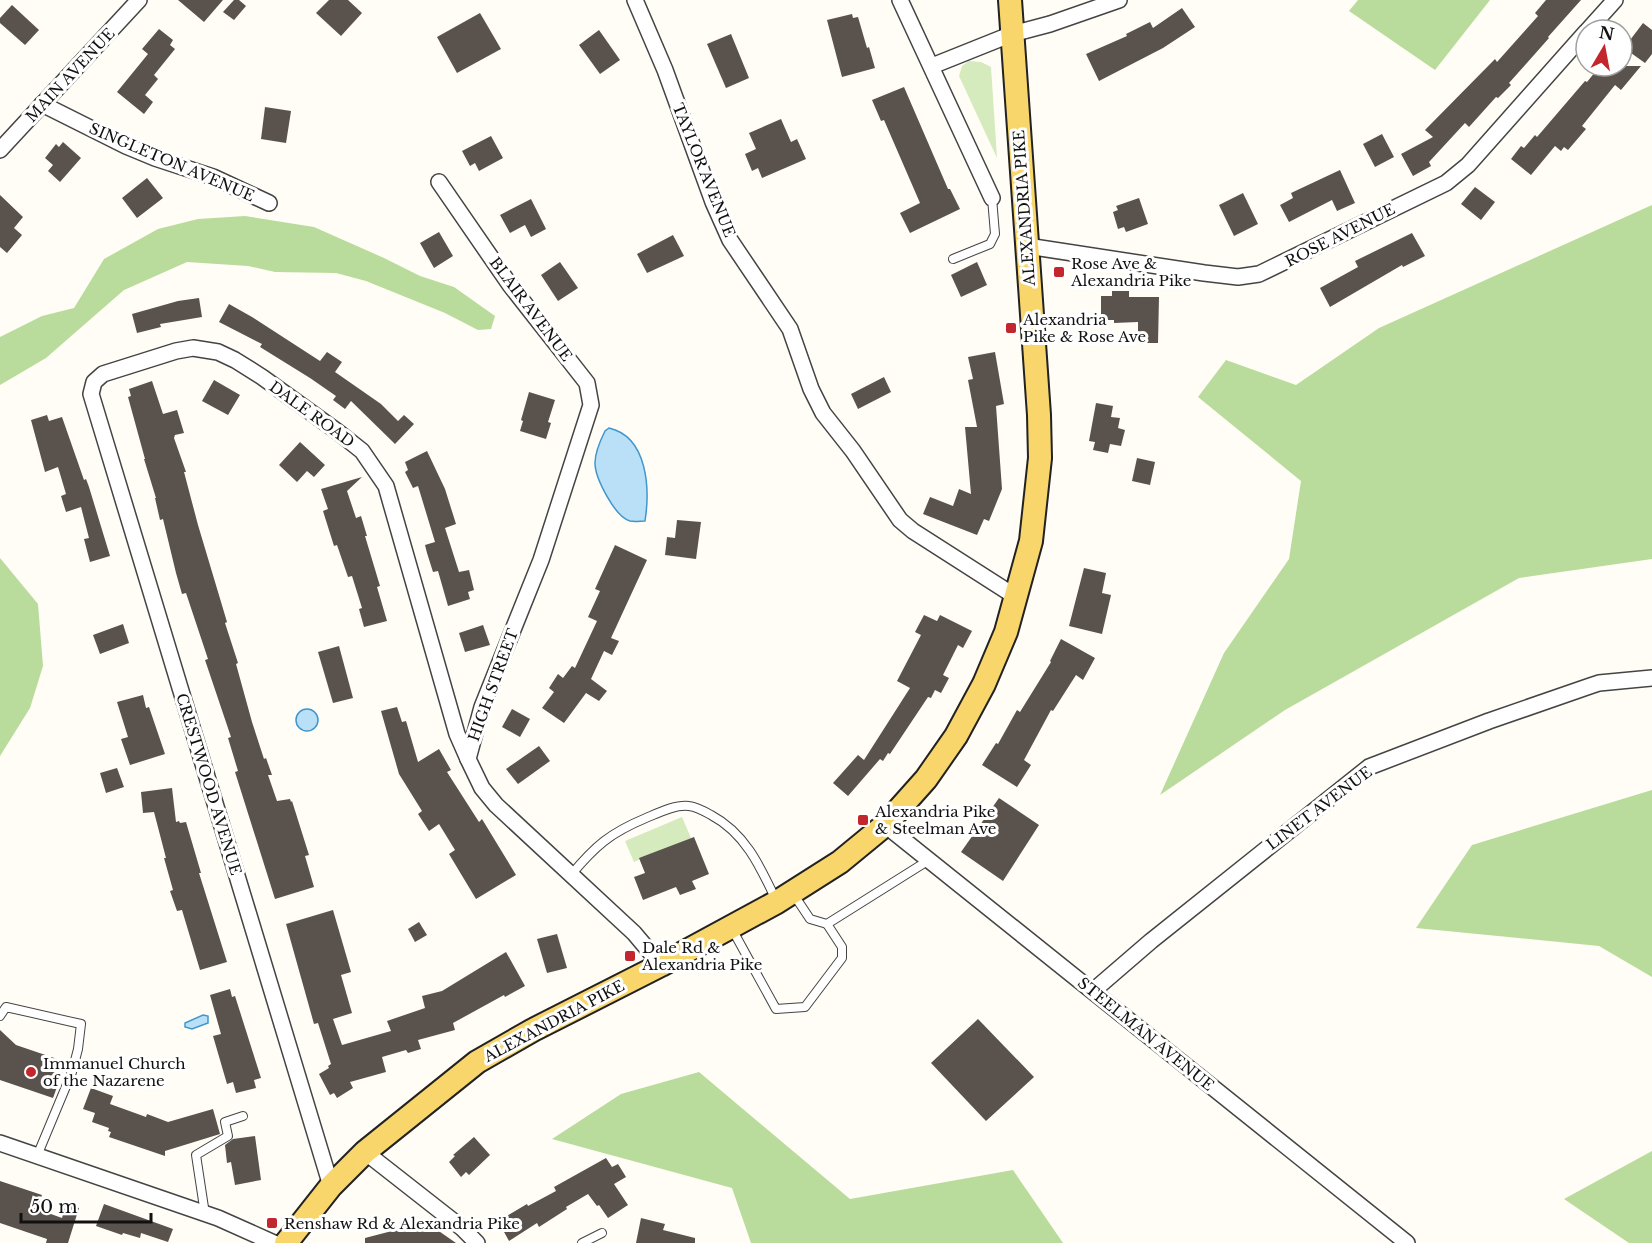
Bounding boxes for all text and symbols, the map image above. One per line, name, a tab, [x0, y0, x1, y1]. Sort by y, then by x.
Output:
north arrow	[1574, 18, 1634, 78]
text: N	[1597, 22, 1616, 44]
street label: MAIN AVENUE	[22, 24, 119, 126]
street label: TAYLOR AVENUE	[668, 100, 740, 240]
street label: SINGLETON AVENUE	[87, 119, 258, 205]
street label: ALEXANDRIA PIKE	[1009, 129, 1039, 288]
street label: ROSE AVENUE	[1282, 199, 1398, 271]
street label: BLAIR AVENUE	[486, 253, 576, 365]
place label: Rose Ave & Alexandria Pike	[1070, 254, 1191, 290]
marker: Rose Ave & Alexandria Pike	[1052, 265, 1066, 279]
place label: Alexandria Pike & Rose Ave	[1022, 310, 1146, 346]
marker: Alexandria Pike & Rose Ave	[1004, 321, 1018, 335]
street label: DALE ROAD	[266, 377, 358, 451]
street label: HIGH STREET	[464, 626, 522, 744]
street label: CRESTWOOD AVENUE	[172, 691, 246, 877]
street label: LINET AVENUE	[1262, 762, 1376, 854]
place label: Alexandria Pike & Steelman Ave	[874, 802, 996, 838]
marker: Alexandria Pike & Steelman Ave	[856, 813, 870, 827]
place label: Dale Rd & Alexandria Pike	[641, 938, 762, 974]
marker: Dale Rd & Alexandria Pike	[623, 949, 637, 963]
street label: STEELMAN AVENUE	[1074, 973, 1218, 1095]
street label: ALEXANDRIA PIKE	[480, 976, 628, 1067]
place label: Immanuel Church of the Nazarene	[43, 1054, 186, 1090]
marker: Immanuel Church of the Nazarene	[24, 1065, 38, 1079]
scale bar	[21, 1186, 152, 1224]
text: 50 m	[30, 1196, 78, 1218]
place label: Renshaw Rd & Alexandria Pike	[284, 1214, 520, 1233]
marker: Renshaw Rd & Alexandria Pike	[265, 1216, 279, 1230]

